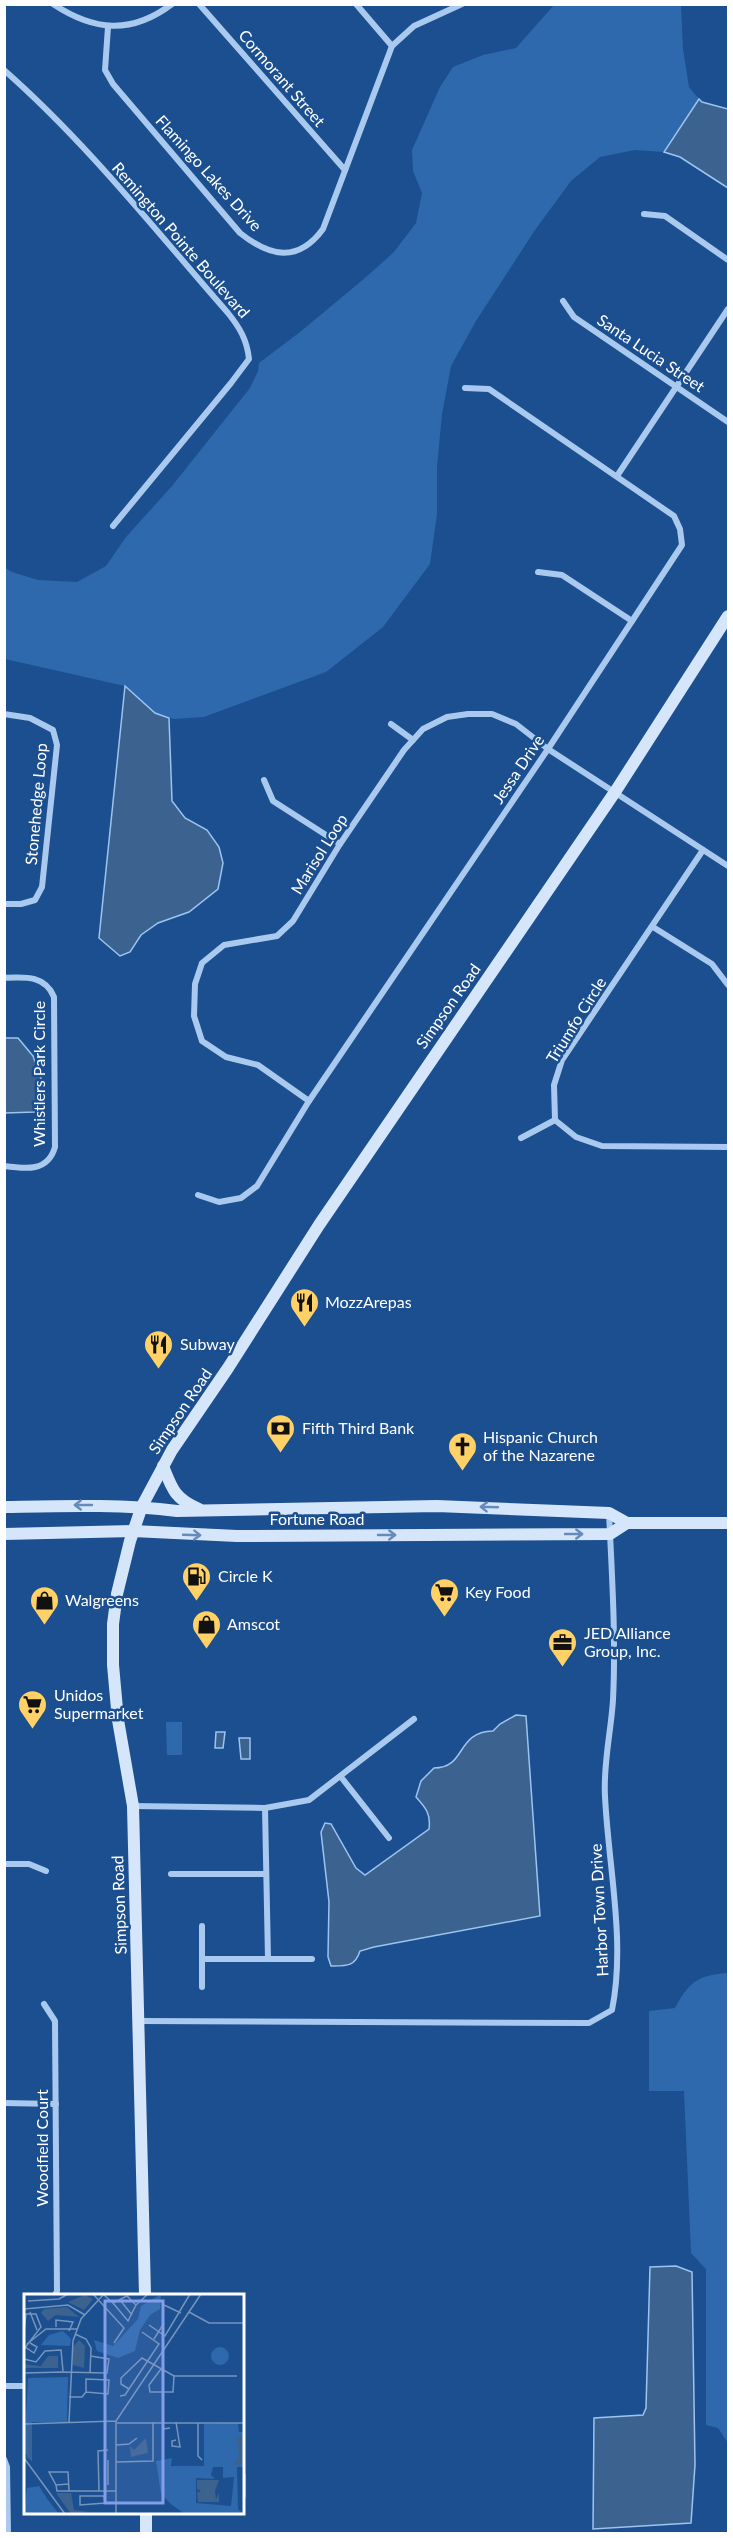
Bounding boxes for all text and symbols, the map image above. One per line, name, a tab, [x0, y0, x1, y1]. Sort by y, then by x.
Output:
street label: Cormorant Street	[235, 25, 330, 130]
street label: Flamingo Lakes Drive	[152, 111, 266, 235]
street label: Remington Pointe Boulevard	[109, 158, 254, 321]
street label: Santa Lucia Street	[594, 310, 709, 396]
street label: Jessa Drive	[488, 731, 548, 807]
street label: Stonehedge Loop	[21, 742, 50, 866]
street label: Marisol Loop	[286, 810, 351, 897]
street label: Simpson Road	[411, 960, 484, 1052]
street label: Triumfo Circle	[542, 973, 610, 1066]
street label: Whistlers Park Circle	[29, 1001, 48, 1147]
restaurant icon: MozzArepas	[288, 1286, 320, 1328]
place label: MozzArepas	[325, 1292, 412, 1311]
restaurant icon: Subway	[143, 1328, 175, 1370]
place label: Subway	[180, 1334, 236, 1353]
street label: Simpson Road	[144, 1364, 215, 1457]
bank icon: Fifth Third Bank	[265, 1412, 297, 1454]
place label: Fifth Third Bank	[302, 1418, 415, 1437]
place label: Hispanic Church of the Nazarene	[483, 1427, 598, 1464]
church icon: Hispanic Church of the Nazarene	[446, 1430, 478, 1472]
one-way arrow	[74, 1499, 94, 1511]
one-way arrow	[479, 1502, 499, 1513]
street label: Fortune Road	[270, 1509, 364, 1528]
one-way arrow	[564, 1528, 584, 1540]
one-way arrow	[181, 1529, 201, 1540]
one-way arrow	[376, 1529, 396, 1541]
fuel station icon: Circle K	[181, 1560, 213, 1602]
place label: Circle K	[218, 1566, 273, 1585]
supermarket icon: Key Food	[428, 1576, 460, 1618]
place label: Key Food	[465, 1582, 531, 1601]
shop icon: Walgreens	[28, 1584, 60, 1626]
place label: Walgreens	[65, 1590, 139, 1609]
shop icon: Amscot	[190, 1608, 222, 1650]
place label: Amscot	[227, 1614, 280, 1633]
place label: JED Alliance Group, Inc.	[584, 1623, 671, 1660]
office icon: JED Alliance Group, Inc.	[547, 1626, 579, 1668]
place label: Unidos Supermarket	[54, 1685, 144, 1722]
supermarket icon: Unidos Supermarket	[17, 1688, 49, 1730]
street label: Harbor Town Drive	[586, 1843, 611, 1977]
street label: Simpson Road	[107, 1855, 130, 1955]
street label: Woodfield Court	[32, 2089, 51, 2207]
inset map	[24, 2294, 244, 2514]

